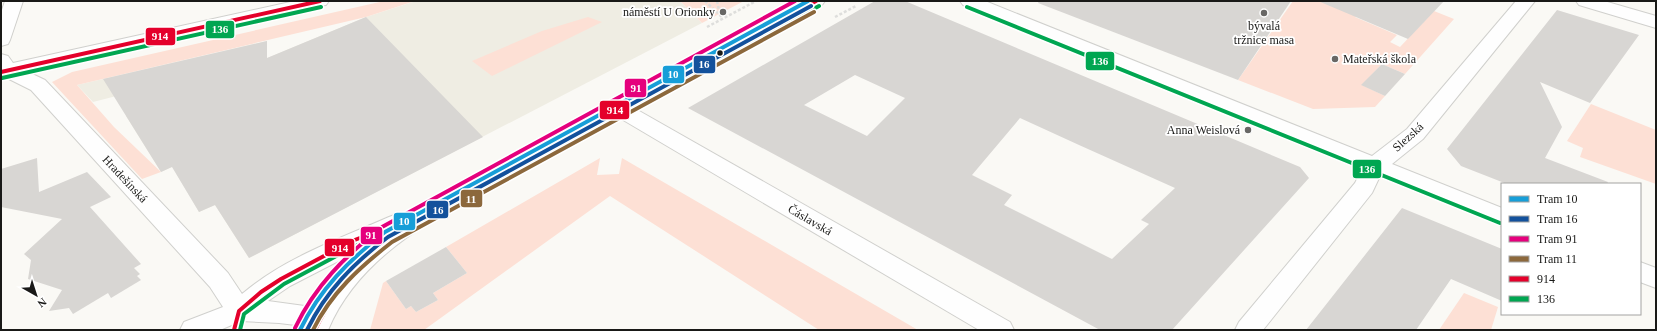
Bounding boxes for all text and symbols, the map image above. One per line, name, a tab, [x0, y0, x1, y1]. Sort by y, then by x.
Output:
place label: náměstí U Orionky	[623, 5, 715, 19]
marker: náměstí U Orionky	[718, 7, 728, 17]
marker: bývalá tržnice masa	[1259, 8, 1269, 18]
place label: bývalá tržnice masa	[1234, 19, 1295, 47]
line badge: 136	[205, 20, 235, 39]
text: 136	[212, 23, 229, 35]
line badge: 914	[145, 27, 176, 46]
text: 914	[152, 30, 169, 42]
unlabelled marker	[715, 48, 725, 58]
line badge: 136	[1085, 51, 1115, 71]
place label: Mateřská škola	[1343, 52, 1417, 66]
marker: Mateřská škola	[1330, 54, 1340, 64]
line badge: 16	[693, 55, 716, 74]
text: 136	[1092, 55, 1109, 67]
text: 16	[699, 58, 710, 70]
line badge: 10	[662, 65, 685, 84]
text: 10	[668, 68, 679, 80]
line badge: 91	[624, 78, 647, 98]
text: 91	[631, 82, 642, 94]
line badge: 914	[599, 100, 630, 120]
text: 914	[607, 104, 624, 116]
street label: Slezská	[1390, 119, 1427, 154]
place label: Anna Weislová	[1167, 123, 1241, 137]
marker: Anna Weislová	[1243, 125, 1253, 135]
street label: Hradešínská	[100, 153, 151, 206]
line badge: 136	[1352, 159, 1382, 179]
text: 136	[1359, 163, 1376, 175]
legend	[1501, 183, 1641, 315]
line badge: 11	[460, 189, 483, 208]
text: Tram 10	[1537, 192, 1578, 206]
text: 11	[466, 193, 476, 205]
line badge: 16	[426, 200, 449, 219]
street label: Čáslavská	[785, 202, 835, 239]
text: 16	[433, 204, 444, 216]
line badge: 10	[393, 212, 416, 231]
text: Tram 16	[1537, 212, 1578, 226]
text: 10	[399, 215, 410, 227]
line badge: 91	[360, 226, 383, 245]
text: 91	[366, 229, 377, 241]
text: Tram 91	[1537, 232, 1578, 246]
line badge: 914	[324, 238, 355, 257]
text: 914	[332, 242, 349, 254]
text: Tram 11	[1537, 252, 1577, 266]
text: 914	[1537, 272, 1555, 286]
north arrow	[16, 275, 56, 315]
text: 136	[1537, 292, 1555, 306]
text: N	[35, 296, 49, 310]

